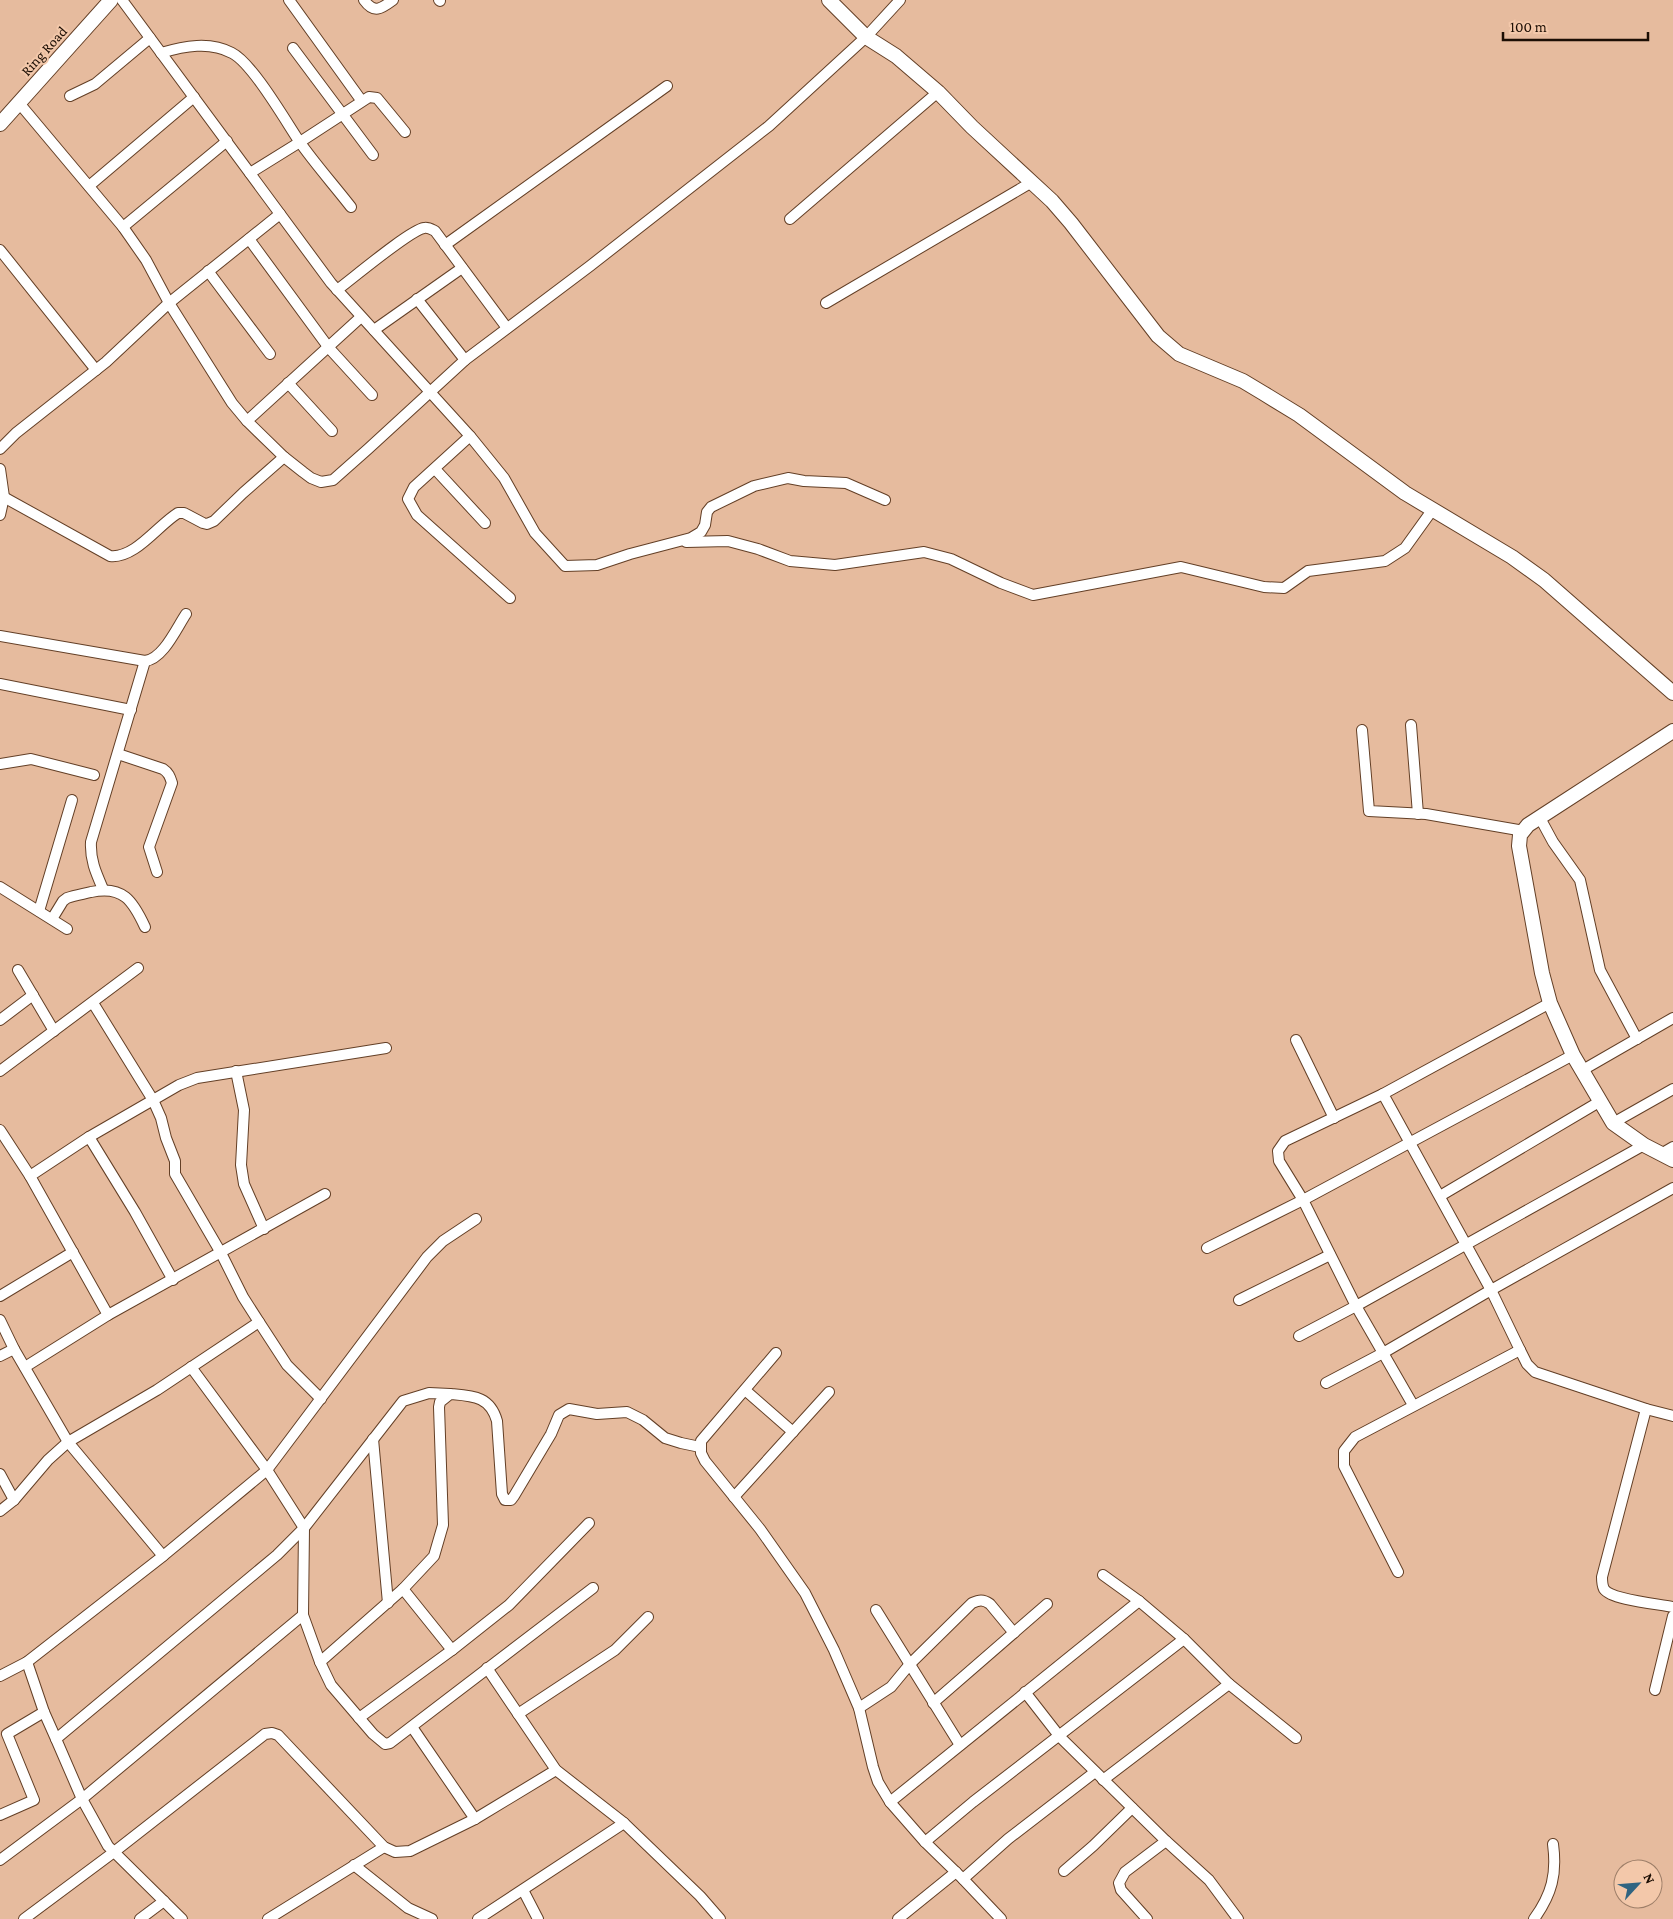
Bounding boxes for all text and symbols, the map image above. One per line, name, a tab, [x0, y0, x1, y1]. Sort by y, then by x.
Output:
scale bar	[1503, 10, 1648, 42]
text: 100 m	[1510, 19, 1547, 35]
street label: Ring Road	[18, 23, 71, 80]
north arrow	[1613, 1859, 1663, 1909]
text: N	[1640, 1871, 1659, 1887]

